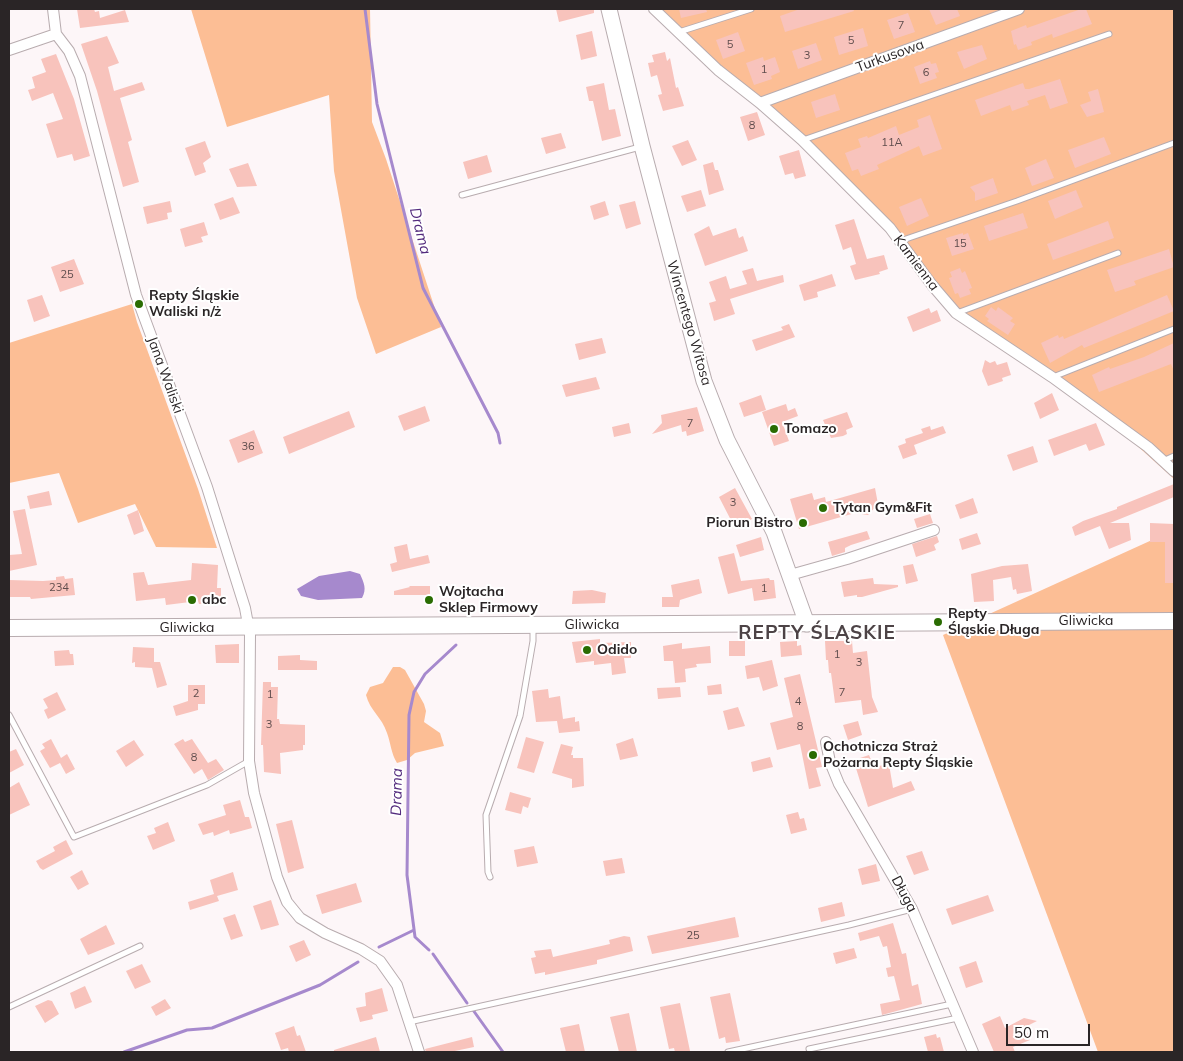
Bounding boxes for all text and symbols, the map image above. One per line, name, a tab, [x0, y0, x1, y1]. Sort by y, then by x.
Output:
house number: 7	[898, 19, 904, 33]
house number: 5	[848, 34, 854, 48]
street label: Turkusowa	[854, 36, 926, 76]
house number: 5	[727, 38, 733, 52]
house number: 3	[804, 49, 810, 63]
house number: 1	[761, 63, 767, 77]
house number: 6	[923, 66, 929, 80]
house number: 8	[749, 119, 755, 133]
house number: 11A	[881, 136, 903, 150]
water label: Drama	[405, 206, 435, 256]
street label: Kamienna	[890, 232, 942, 294]
house number: 15	[953, 237, 967, 251]
street label: Wincentego Witosa	[663, 259, 715, 387]
house number: 25	[60, 268, 74, 282]
place label: Repty Śląskie Waliski n/ż	[149, 288, 239, 321]
marker: Repty Śląskie Waliski n/ż	[133, 298, 145, 310]
street label: Jana Waliski	[143, 334, 187, 416]
house number: 7	[687, 417, 693, 431]
place label: Tomazo	[784, 421, 837, 437]
marker: Tomazo	[768, 423, 780, 435]
house number: 36	[241, 440, 255, 454]
house number: 3	[730, 496, 736, 510]
place label: Tytan Gym&Fit	[833, 500, 932, 516]
marker: Tytan Gym&Fit	[817, 502, 829, 514]
place label: Piorun Bistro	[706, 515, 793, 531]
marker: Piorun Bistro	[797, 517, 809, 529]
house number: 234	[49, 581, 69, 595]
house number: 1	[761, 582, 767, 596]
place label: Wojtacha Sklep Firmowy	[439, 584, 538, 616]
place label: abc	[202, 592, 226, 608]
marker: abc	[186, 594, 198, 606]
marker: Wojtacha Sklep Firmowy	[423, 594, 435, 606]
place label: Repty Śląskie Długa	[948, 606, 1039, 638]
street label: Gliwicka	[1059, 613, 1113, 629]
marker: Repty Śląskie Długa	[932, 616, 944, 628]
street label: Gliwicka	[565, 617, 619, 633]
street label: Gliwicka	[160, 620, 214, 636]
district label: REPTY ŚLĄSKIE	[737, 622, 897, 644]
place label: Odido	[597, 642, 637, 658]
marker: Odido	[581, 644, 593, 656]
house number: 1	[834, 648, 840, 662]
house number: 3	[856, 656, 862, 670]
house number: 7	[839, 686, 845, 700]
house number: 2	[193, 687, 199, 701]
house number: 1	[267, 688, 273, 702]
house number: 4	[795, 695, 801, 709]
house number: 3	[266, 718, 272, 732]
house number: 8	[797, 720, 803, 734]
place label: Ochotnicza Straż Pożarna Repty Śląskie	[823, 739, 973, 772]
marker: Ochotnicza Straż Pożarna Repty Śląskie	[807, 749, 819, 761]
house number: 8	[191, 751, 197, 765]
water label: Drama	[388, 768, 406, 816]
street label: Długa	[887, 873, 921, 915]
house number: 25	[686, 929, 700, 943]
scale bar	[1008, 1014, 1092, 1046]
text: 50 m	[1014, 1023, 1049, 1042]

